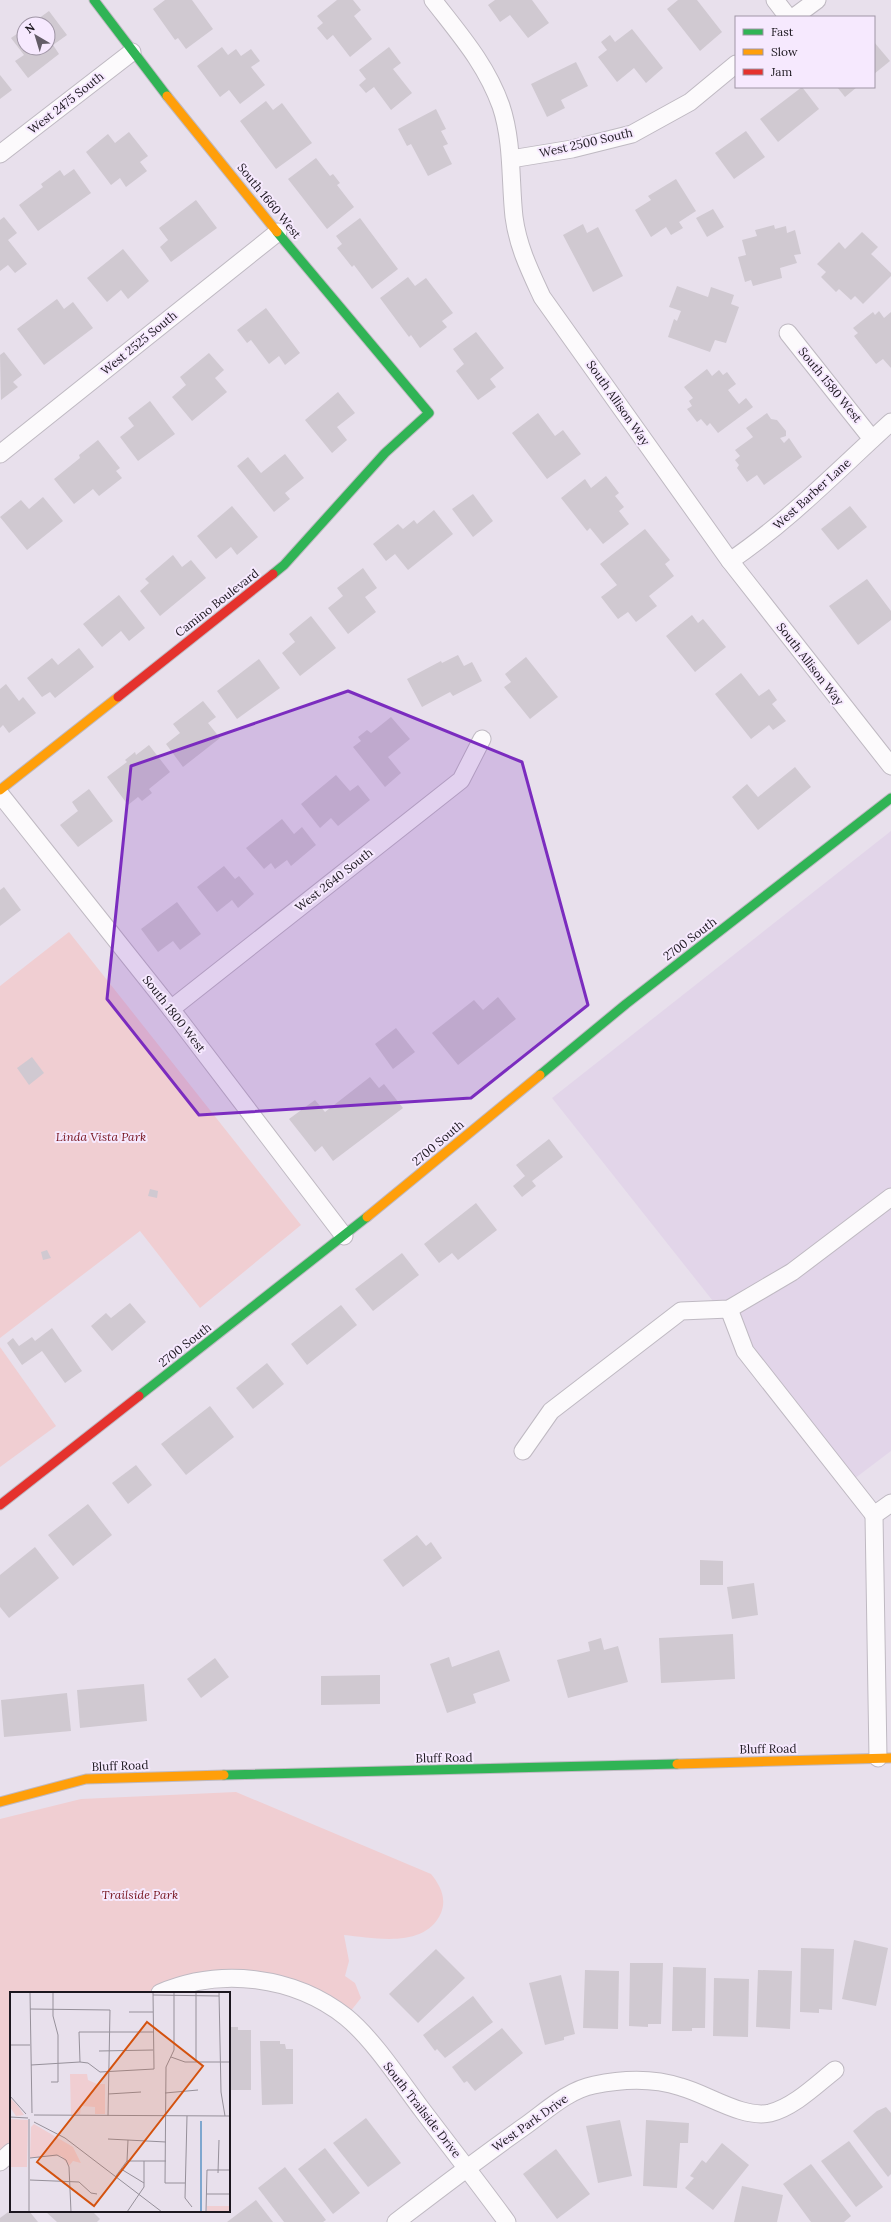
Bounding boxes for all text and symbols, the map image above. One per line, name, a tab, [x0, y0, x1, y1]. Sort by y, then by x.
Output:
north arrow	[16, 16, 56, 56]
legend	[735, 16, 875, 88]
text: N	[22, 20, 38, 36]
text: Fast	[771, 24, 794, 39]
text: Slow	[771, 44, 798, 59]
text: Jam	[770, 64, 792, 79]
street label: West 2475 South	[25, 68, 107, 137]
street label: West 2500 South	[538, 124, 634, 161]
street label: South 1660 West	[234, 160, 305, 242]
street label: West 2525 South	[98, 307, 180, 378]
street label: South 1580 West	[795, 344, 866, 426]
street label: South Allison Way	[584, 357, 654, 449]
street label: West Barber Lane	[770, 455, 854, 532]
street label: Camino Boulevard	[172, 565, 261, 640]
street label: South Allison Way	[774, 620, 848, 708]
street label: West 2640 South	[292, 845, 376, 915]
street label: 2700 South	[660, 914, 719, 964]
street label: South 1800 West	[140, 972, 209, 1055]
street label: 2700 South	[409, 1117, 467, 1169]
park label: Linda Vista Park	[56, 1129, 146, 1144]
street label: 2700 South	[155, 1319, 214, 1370]
street label: Bluff Road	[739, 1741, 797, 1756]
street label: Bluff Road	[415, 1750, 473, 1765]
street label: Bluff Road	[91, 1757, 149, 1774]
park label: Trailside Park	[102, 1887, 178, 1902]
inset map	[10, 1992, 230, 2212]
street label: South Trailside Drive	[380, 2059, 465, 2161]
street label: West Park Drive	[489, 2091, 571, 2154]

